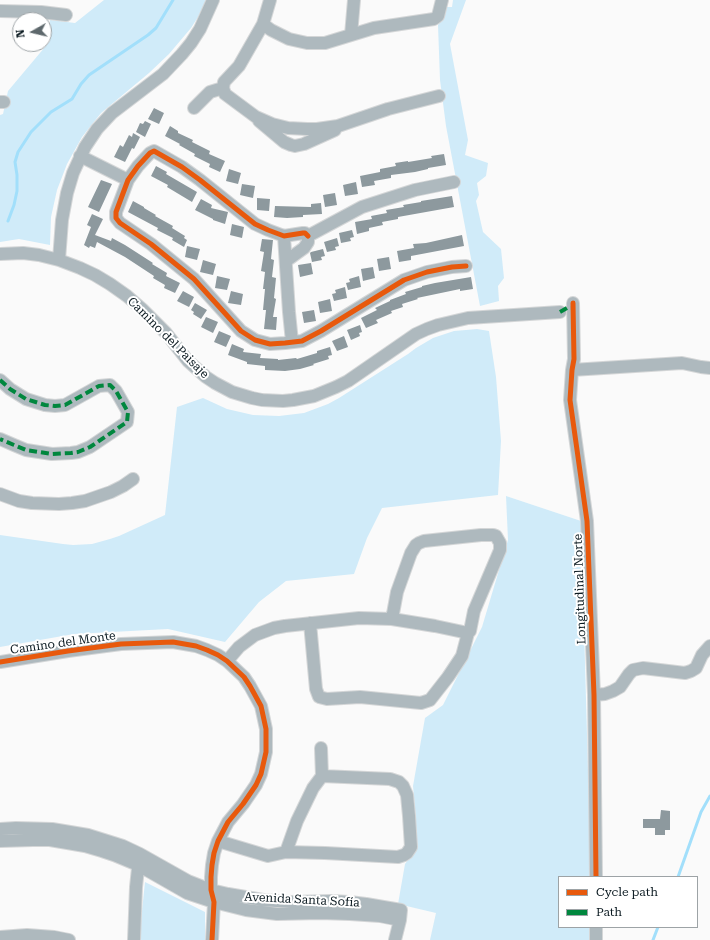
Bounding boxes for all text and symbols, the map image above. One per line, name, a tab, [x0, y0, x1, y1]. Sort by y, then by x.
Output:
north arrow	[12, 12, 52, 52]
text: N	[14, 29, 28, 39]
street label: Camino del Paisaje	[124, 294, 212, 382]
street label: Longitudinal Norte	[571, 533, 589, 645]
street label: Camino del Monte	[9, 628, 117, 658]
legend	[558, 876, 698, 928]
text: Cycle path	[596, 885, 658, 899]
street label: Avenida Santa Sofía	[244, 890, 360, 910]
text: Path	[596, 905, 622, 919]

